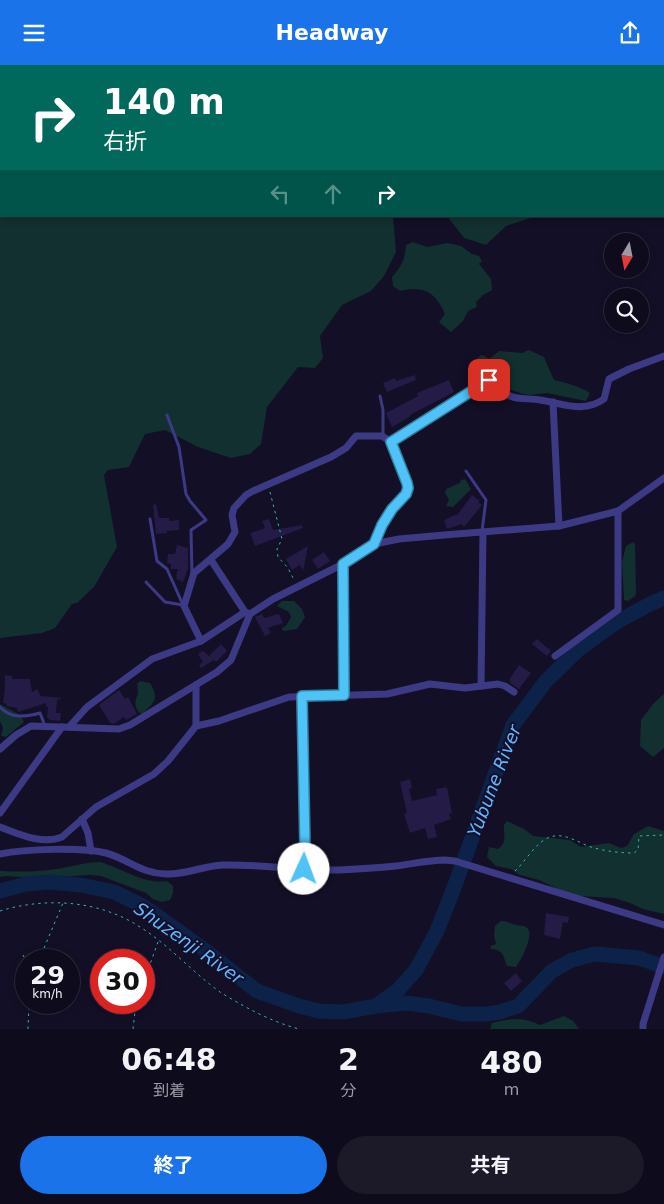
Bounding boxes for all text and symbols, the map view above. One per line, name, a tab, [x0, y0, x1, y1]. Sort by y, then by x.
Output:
icon: menu	[20, 19, 48, 47]
icon: share	[616, 19, 644, 47]
text: Headway	[276, 20, 388, 45]
text: 140 m	[103, 82, 225, 122]
icon: right	[20, 85, 85, 150]
text: 右折	[103, 129, 147, 154]
icon: left	[266, 180, 294, 208]
icon: ahead	[319, 180, 347, 208]
icon: right	[372, 180, 400, 208]
north arrow	[604, 233, 649, 277]
map controls	[604, 233, 649, 333]
button: search	[604, 288, 649, 333]
pin	[468, 359, 510, 401]
icon: arrive	[475, 366, 503, 394]
water label: Yubune River	[463, 720, 526, 840]
position arrow	[277, 842, 329, 894]
water label: Shuzenji River	[130, 898, 249, 989]
speed limit sign: 30	[90, 949, 155, 1014]
text: 29	[30, 961, 65, 990]
text: km/h	[32, 987, 63, 1001]
text: 06:48	[121, 1042, 217, 1077]
text: 2	[338, 1042, 359, 1077]
text: 480	[480, 1045, 543, 1080]
text: m	[504, 1080, 519, 1099]
text: 到着	[153, 1081, 185, 1100]
text: 分	[340, 1081, 356, 1100]
button: 終了	[20, 1136, 327, 1194]
button: 共有	[337, 1136, 644, 1194]

